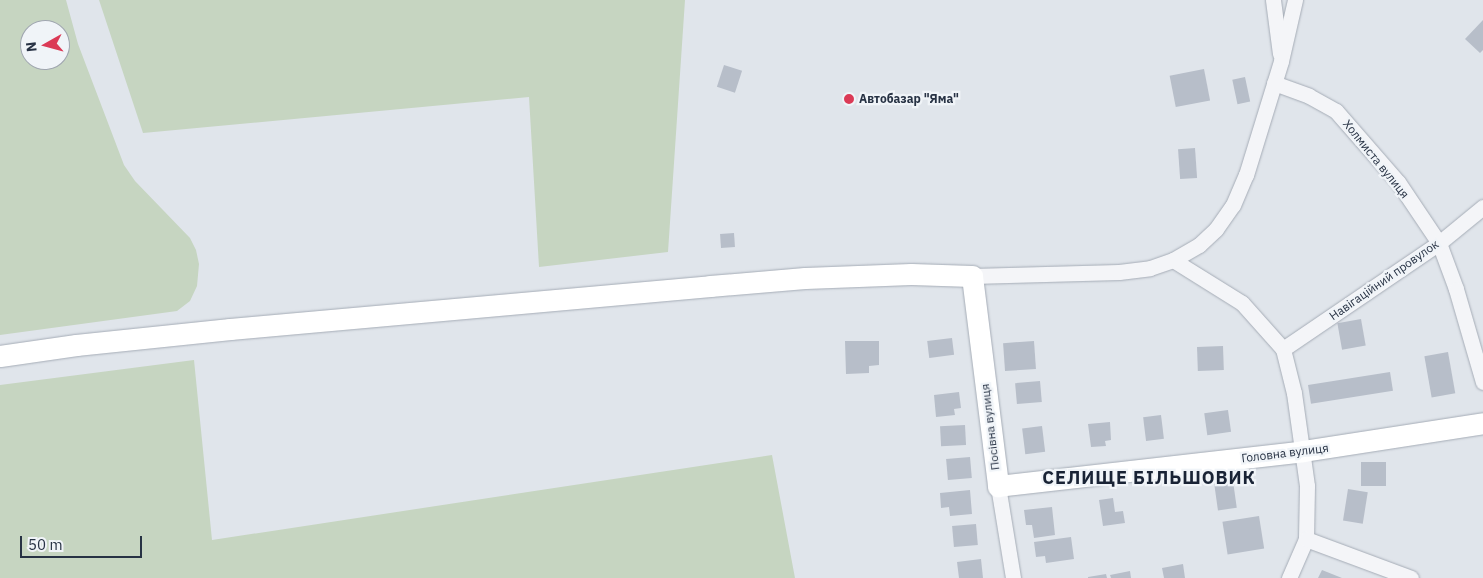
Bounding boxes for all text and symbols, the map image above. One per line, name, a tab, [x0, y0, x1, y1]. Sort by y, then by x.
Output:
north arrow	[20, 20, 70, 70]
text: N	[22, 41, 41, 53]
place label: Автобазар "Яма"	[859, 92, 959, 106]
marker: Автобазар "Яма"	[843, 93, 855, 105]
street label: Холмиста вулиця	[1340, 117, 1412, 201]
street label: Навігаційний провулок	[1326, 237, 1442, 323]
street label: Посівна вулиця	[978, 383, 1002, 471]
street label: Головна вулиця	[1241, 441, 1329, 465]
district label: СЕЛИЩЕ БІЛЬШОВИК	[1040, 467, 1258, 489]
scale bar	[22, 526, 145, 558]
text: 50 m	[28, 535, 63, 554]

